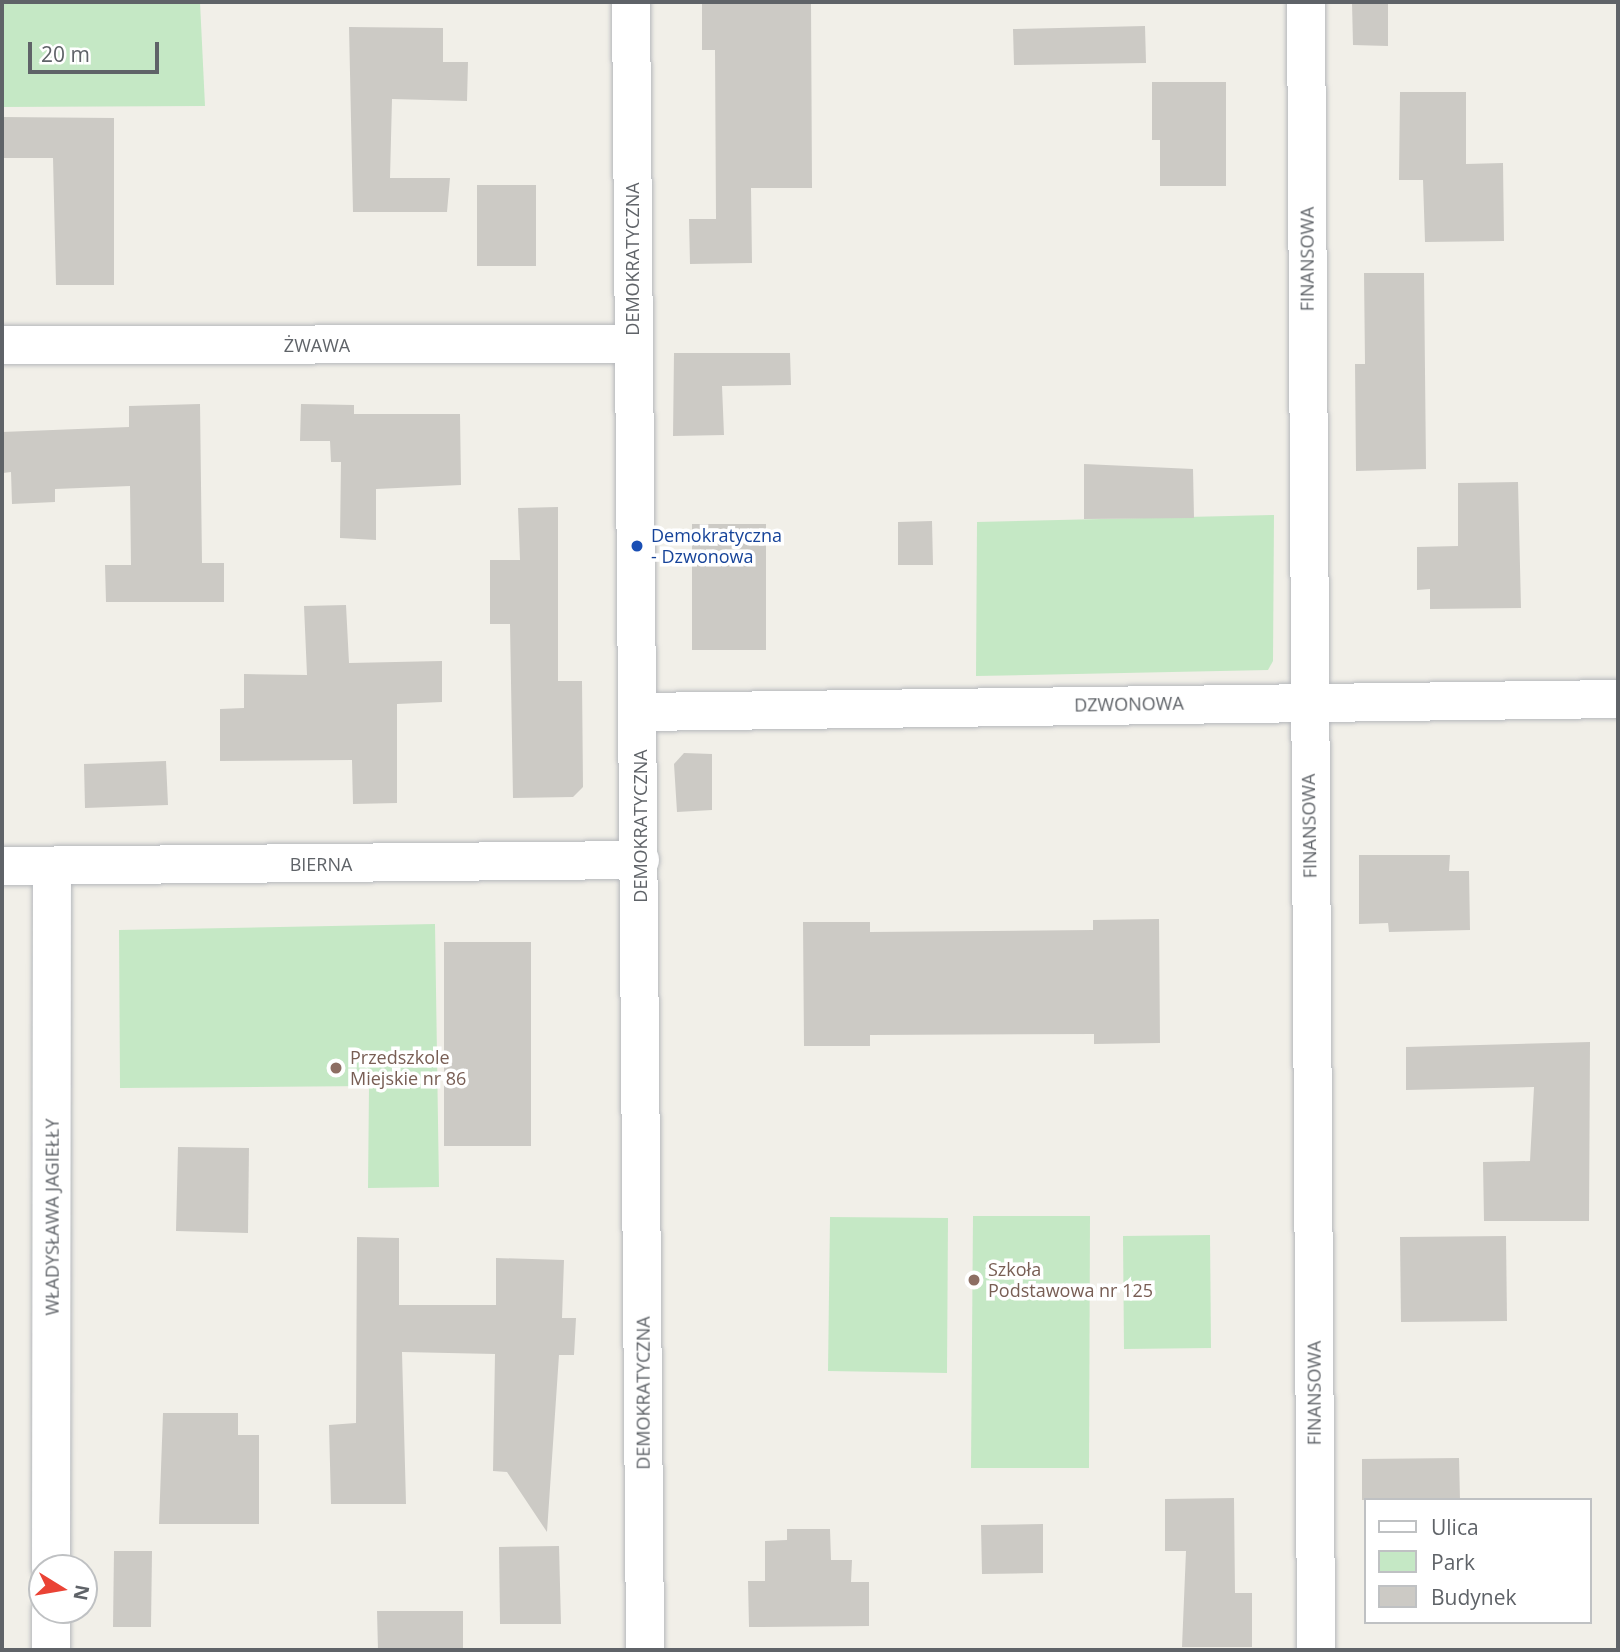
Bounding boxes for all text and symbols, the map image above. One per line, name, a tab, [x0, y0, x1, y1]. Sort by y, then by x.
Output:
scale bar	[32, 28, 163, 72]
text: 20 m	[41, 40, 90, 68]
street label: DEMOKRATYCZNA	[621, 182, 643, 336]
street label: FINANSOWA	[1296, 207, 1318, 311]
street label: ŻWAWA	[284, 334, 350, 356]
place label: Demokratyczna - Dzwonowa	[651, 525, 782, 568]
marker: Demokratyczna - Dzwonowa	[629, 538, 645, 554]
street label: DZWONOWA	[1074, 692, 1184, 716]
street label: DEMOKRATYCZNA	[629, 749, 651, 903]
street label: FINANSOWA	[1297, 773, 1321, 879]
street label: BIERNA	[290, 853, 352, 875]
place label: Przedszkole Miejskie nr 86	[350, 1047, 466, 1090]
marker: Przedszkole Miejskie nr 86	[328, 1060, 344, 1076]
street label: WŁADYSŁAWA JAGIEŁŁY	[41, 1118, 63, 1316]
place label: Szkoła Podstawowa nr 125	[988, 1259, 1153, 1302]
marker: Szkoła Podstawowa nr 125	[966, 1272, 982, 1288]
street label: DEMOKRATYCZNA	[632, 1316, 654, 1470]
street label: FINANSOWA	[1303, 1341, 1325, 1445]
legend	[1364, 1498, 1592, 1624]
text: Ulica	[1431, 1513, 1479, 1541]
text: Park	[1431, 1548, 1475, 1576]
north arrow	[28, 1554, 98, 1624]
text: N	[67, 1583, 96, 1603]
text: Budynek	[1431, 1583, 1517, 1611]

